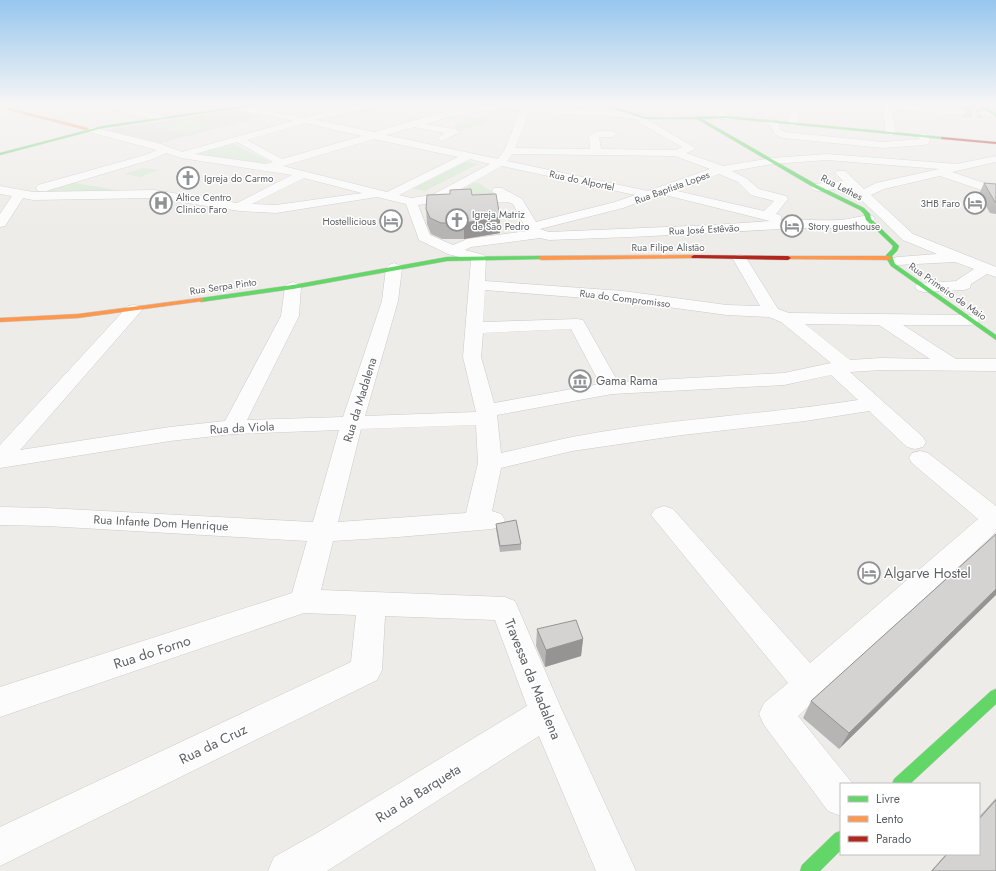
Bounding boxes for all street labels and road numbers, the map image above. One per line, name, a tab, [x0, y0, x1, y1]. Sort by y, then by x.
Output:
street label: Rua do Alportel	[548, 166, 616, 195]
street label: Rua Baptista Lopes	[633, 167, 712, 208]
street label: Rua Lethes	[818, 171, 865, 204]
street label: Rua José Estêvão	[668, 220, 740, 239]
street label: Rua Filipe Alistão	[631, 240, 705, 255]
street label: Rua Primeiro de Maio	[906, 259, 990, 324]
street label: Rua Serpa Pinto	[189, 274, 258, 299]
street label: Rua do Compromisso	[579, 285, 672, 312]
street label: Rua da Madalena	[339, 355, 381, 445]
street label: Rua da Viola	[209, 417, 275, 439]
street label: Rua Infante Dom Henrique	[93, 510, 229, 536]
street label: Travessa da Madalena	[500, 616, 566, 742]
street label: Rua do Forno	[111, 630, 193, 674]
street label: Rua da Cruz	[176, 719, 251, 769]
street label: Rua da Barqueta	[372, 759, 464, 827]

